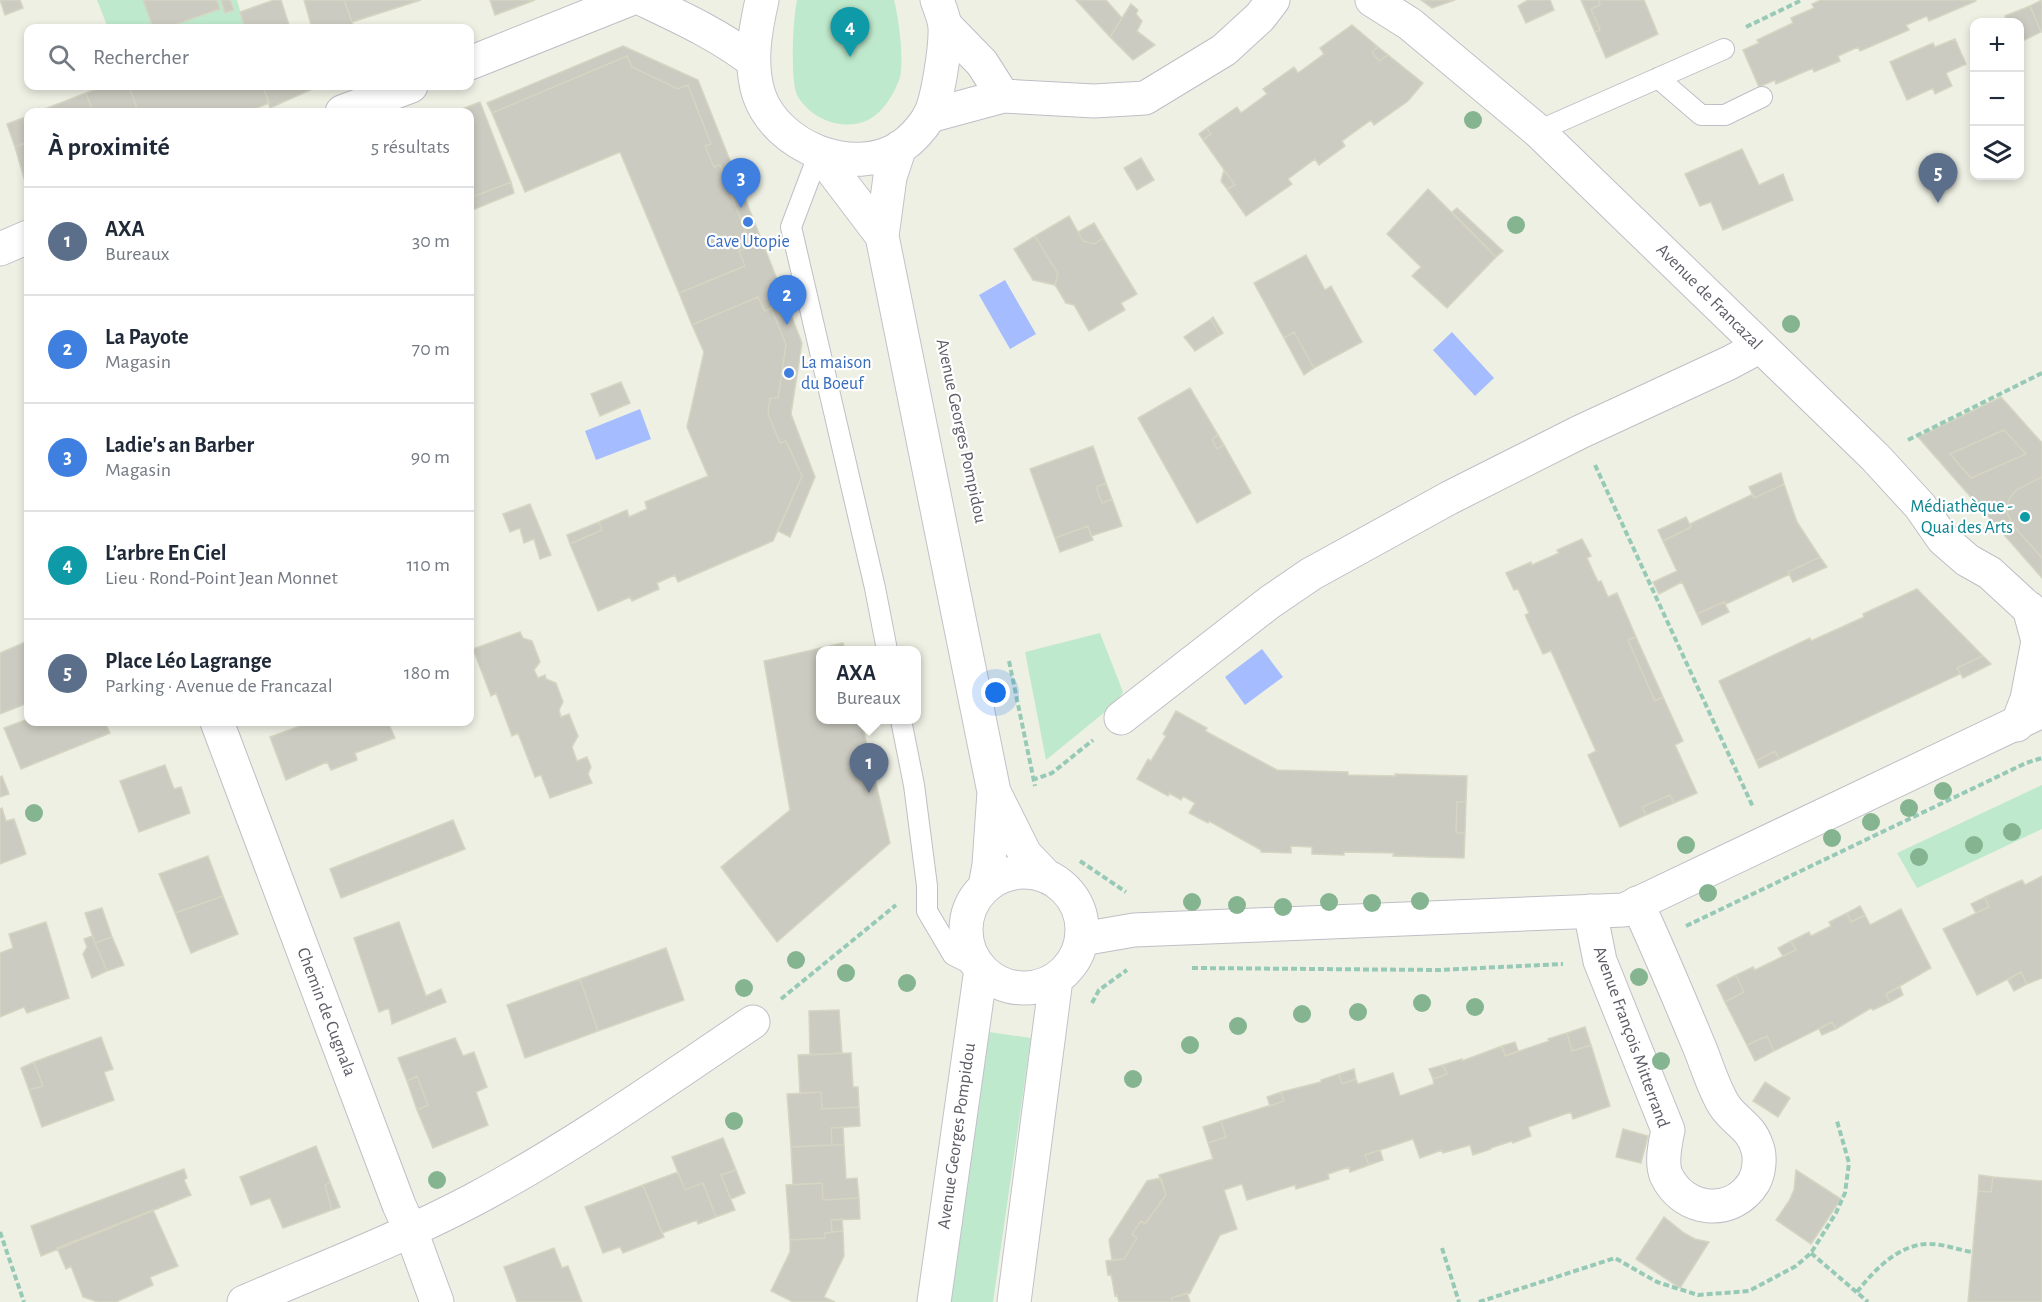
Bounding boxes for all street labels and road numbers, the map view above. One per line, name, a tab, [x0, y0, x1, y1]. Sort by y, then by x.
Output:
street label: Avenue de Francazal	[1653, 241, 1765, 353]
street label: Avenue Georges Pompidou	[933, 337, 989, 525]
street label: Avenue François Mitterrand	[1590, 944, 1672, 1130]
street label: Chemin de Cugnala	[293, 945, 359, 1079]
street label: Avenue Georges Pompidou	[935, 1042, 979, 1230]

